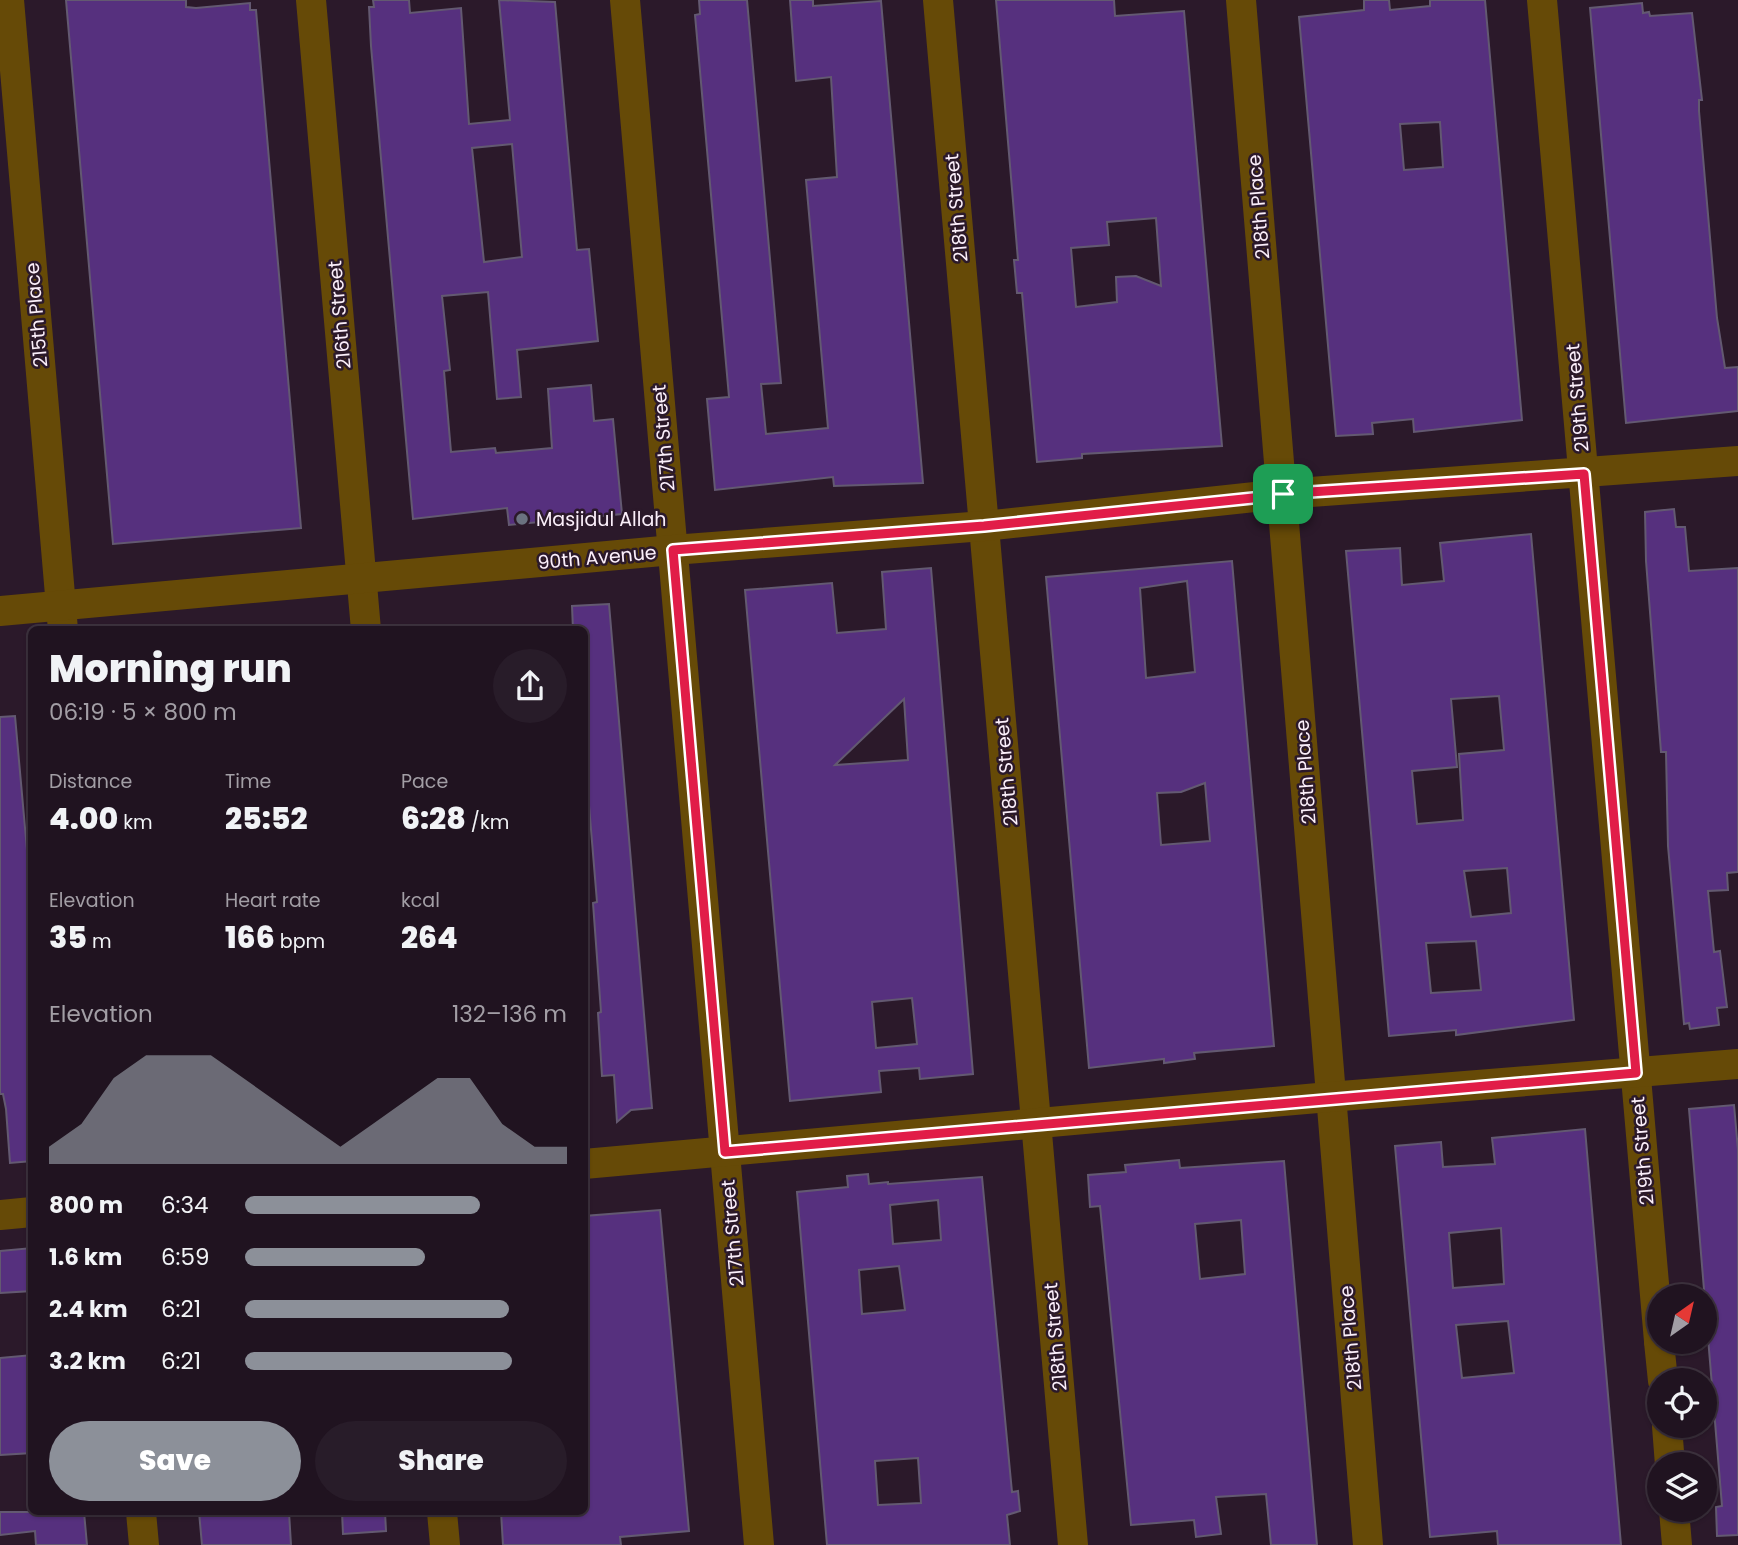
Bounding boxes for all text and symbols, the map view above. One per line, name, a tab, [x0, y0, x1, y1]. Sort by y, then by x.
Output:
street label: 218th Street	[938, 153, 975, 263]
street label: 218th Place	[1240, 153, 1277, 260]
street label: 216th Street	[321, 259, 358, 370]
street label: 215th Place	[18, 262, 55, 368]
street label: 219th Street	[1559, 343, 1596, 453]
street label: 217th Street	[645, 383, 682, 493]
pin	[1253, 464, 1313, 524]
icon: arrive	[1264, 475, 1302, 513]
place label: Masjidul Allah	[536, 506, 666, 533]
marker: Masjidul Allah	[514, 511, 530, 527]
street label: 90th Avenue	[536, 539, 658, 576]
text: Morning run	[49, 642, 292, 695]
button: share	[493, 649, 567, 723]
text: 06:19 · 5 × 800 m	[49, 696, 237, 728]
street label: 218th Street	[988, 717, 1025, 827]
street label: 218th Place	[1288, 719, 1323, 825]
text: Distance	[49, 768, 132, 795]
text: Time	[225, 768, 271, 795]
text: Pace	[401, 768, 448, 795]
text: 4.00	[49, 797, 118, 840]
text: 25:52	[225, 797, 308, 840]
text: 6:28	[401, 797, 466, 840]
text: km	[118, 809, 153, 836]
text: /km	[466, 809, 509, 836]
text: Elevation	[49, 887, 135, 914]
text: Heart rate	[225, 887, 320, 914]
text: kcal	[401, 887, 440, 914]
text: 35	[49, 916, 87, 959]
text: 166	[225, 916, 275, 959]
text: 264	[401, 916, 458, 959]
text: m	[87, 928, 112, 955]
text: bpm	[275, 928, 325, 955]
text: Elevation	[49, 998, 153, 1030]
text: 132–136 m	[452, 998, 567, 1030]
street label: 219th Street	[1624, 1096, 1661, 1206]
street label: 217th Street	[714, 1178, 751, 1288]
text: 800 m	[49, 1189, 123, 1221]
text: 6:34	[161, 1189, 209, 1221]
text: 1.6 km	[49, 1241, 122, 1273]
text: 6:59	[161, 1241, 209, 1273]
street label: 218th Street	[1037, 1282, 1074, 1392]
street label: 218th Place	[1332, 1284, 1369, 1391]
north arrow	[1647, 1284, 1717, 1354]
map controls	[1647, 1284, 1717, 1522]
text: 2.4 km	[49, 1293, 128, 1325]
text: 6:21	[161, 1293, 201, 1325]
text: 3.2 km	[49, 1345, 126, 1377]
text: 6:21	[161, 1345, 201, 1377]
button: locate	[1647, 1368, 1717, 1438]
button: Save	[49, 1421, 301, 1501]
button: Share	[315, 1421, 567, 1501]
button: layers	[1647, 1452, 1717, 1522]

